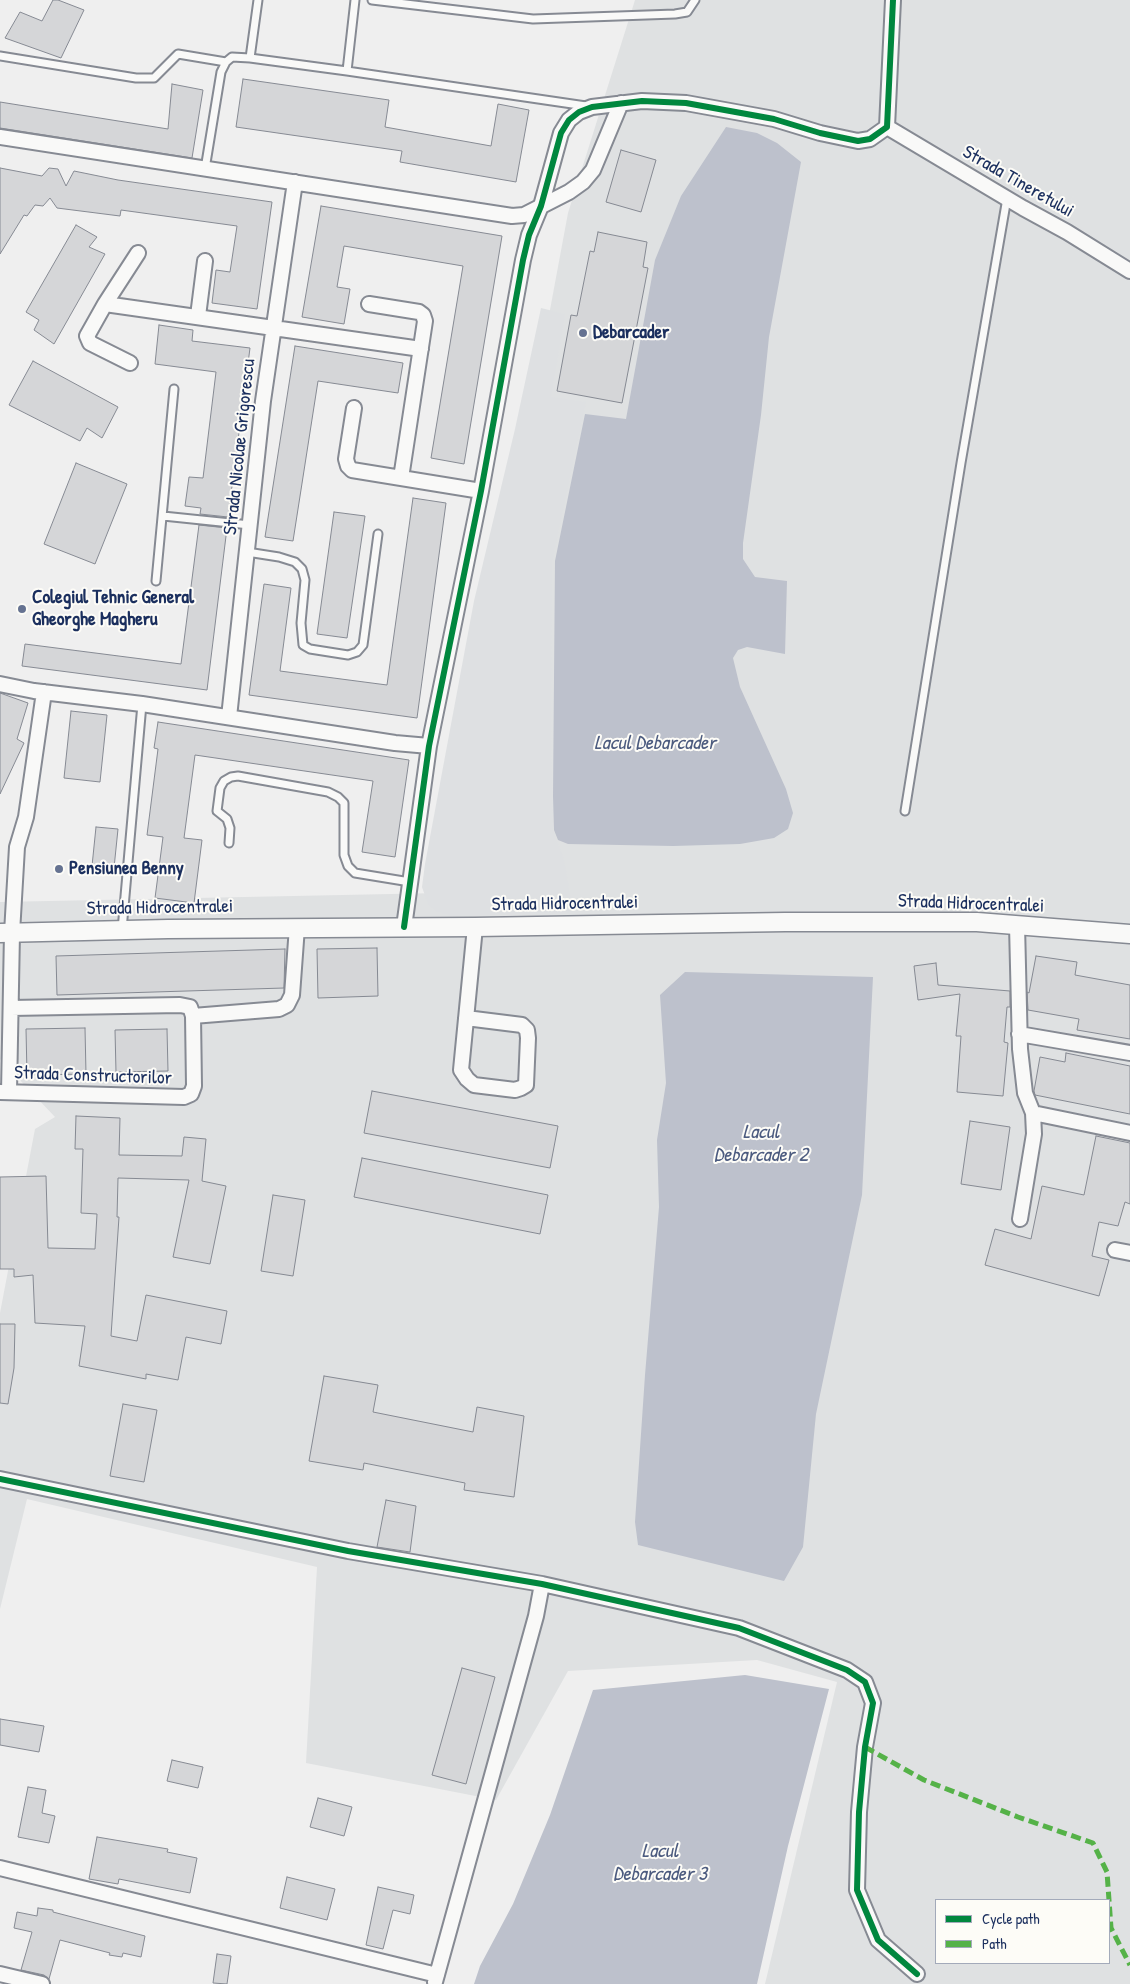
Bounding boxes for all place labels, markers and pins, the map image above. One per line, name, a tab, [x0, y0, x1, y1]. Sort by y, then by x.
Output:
place label: Debarcader	[593, 322, 669, 344]
marker: Debarcader	[577, 327, 589, 339]
place label: Colegiul Tehnic General Gheorghe Magheru	[32, 587, 194, 631]
marker: Colegiul Tehnic General Gheorghe Magheru	[16, 603, 28, 615]
place label: Pensiunea Benny	[69, 858, 184, 880]
marker: Pensiunea Benny	[53, 863, 65, 875]

